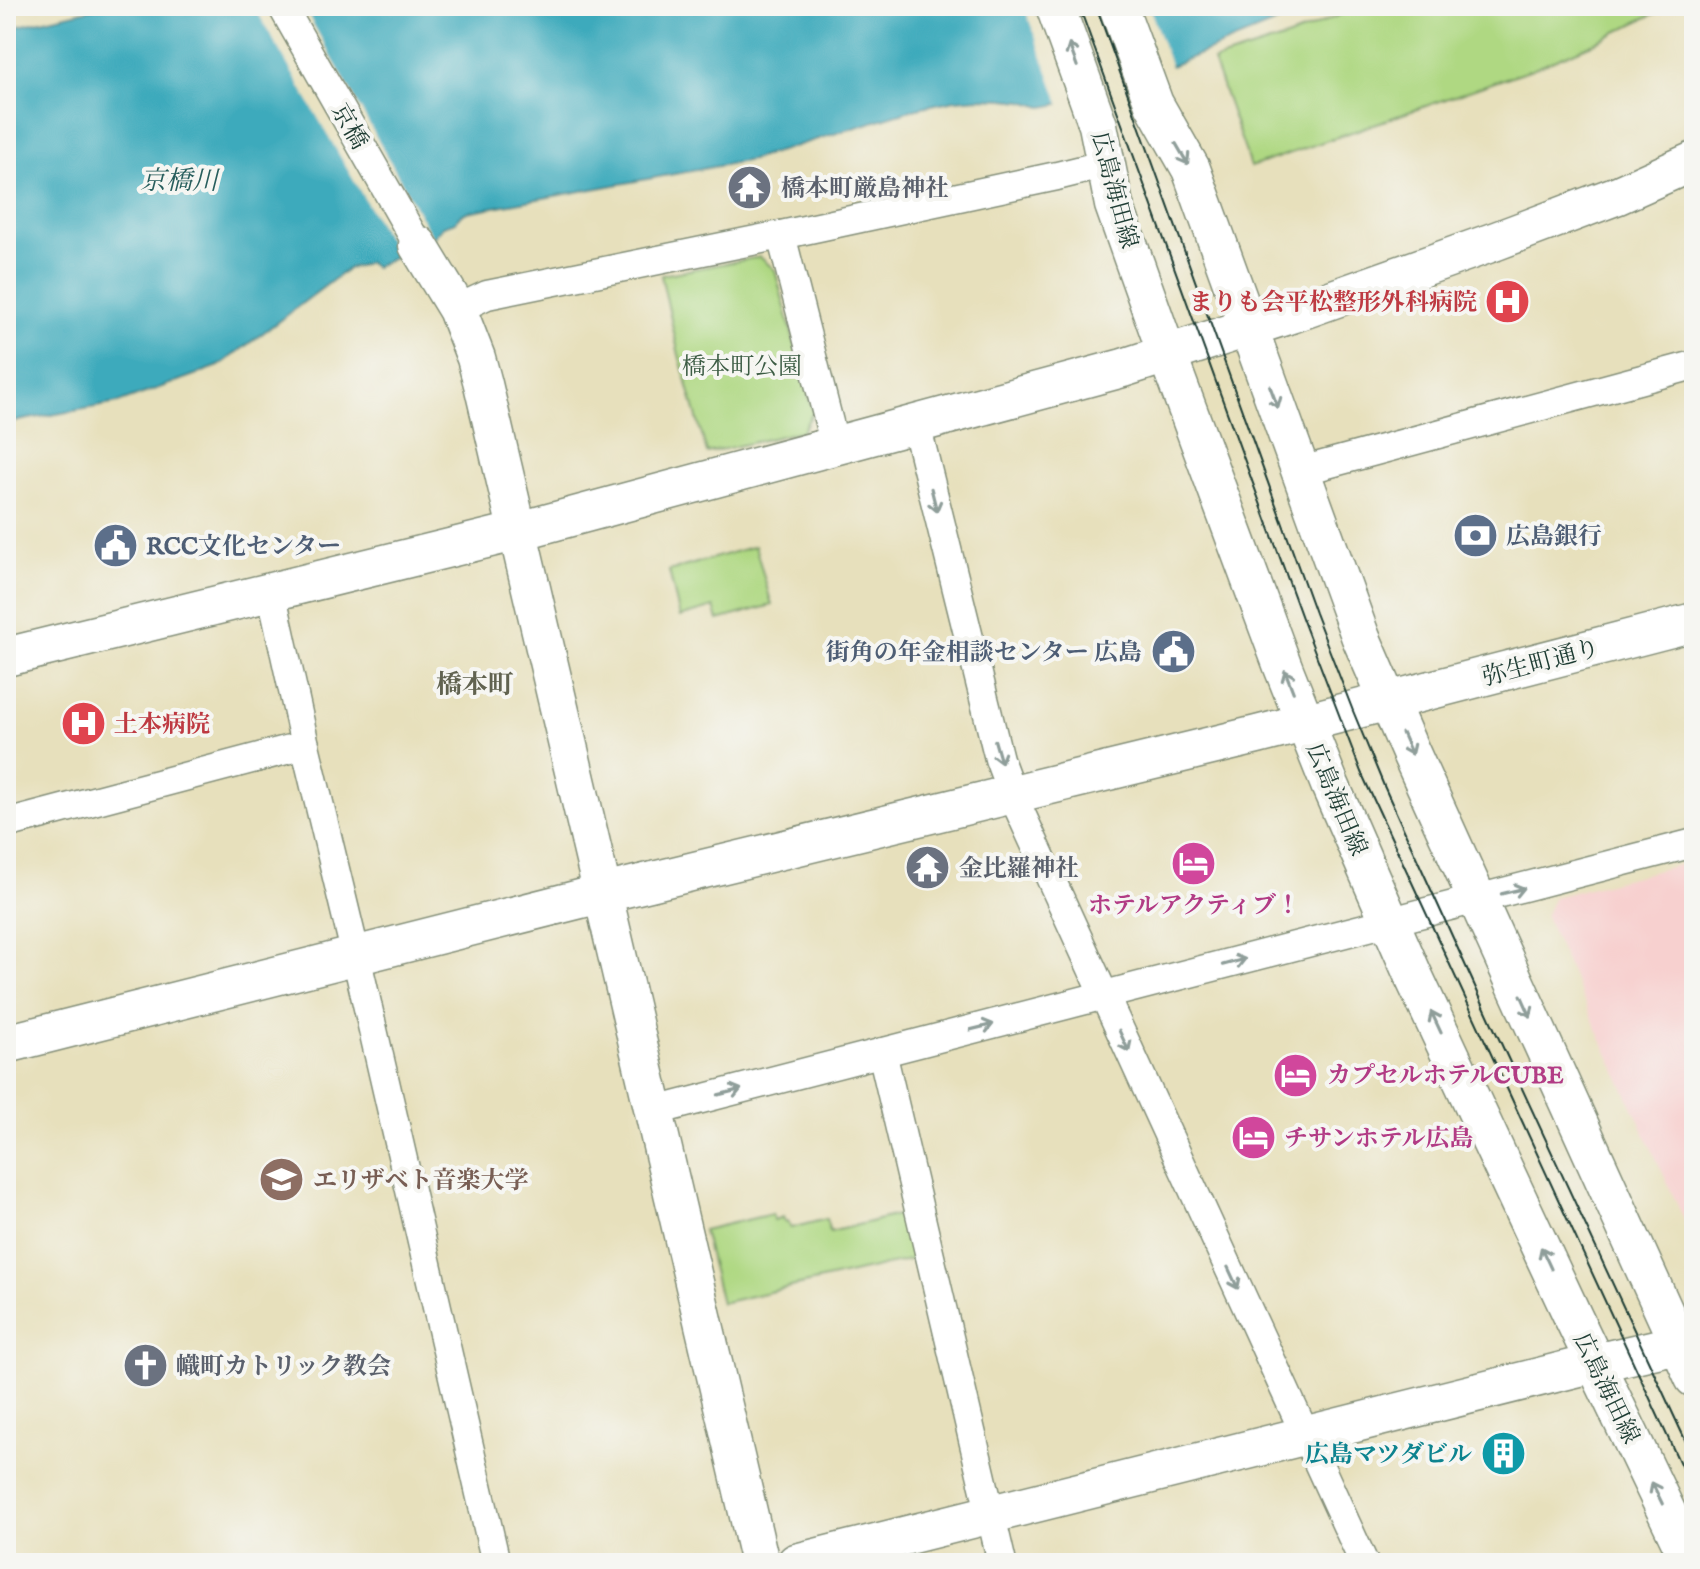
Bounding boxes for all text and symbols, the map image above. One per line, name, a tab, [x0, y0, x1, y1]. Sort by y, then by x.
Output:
one-way arrow	[1064, 43, 1079, 68]
street label: 京橋	[323, 98, 374, 155]
street label: 広島海田線	[1083, 128, 1144, 252]
one-way arrow	[1175, 141, 1190, 165]
temple icon: 橋本町厳島神社	[726, 164, 774, 212]
water label: 京橋川	[140, 165, 221, 198]
place label: 橋本町厳島神社	[781, 174, 949, 205]
hospital icon: まりも会平松整形外科病院	[1484, 278, 1532, 326]
place label: まりも会平松整形外科病院	[1189, 288, 1477, 319]
park label: 橋本町公園	[682, 352, 802, 383]
one-way arrow	[1267, 384, 1282, 409]
one-way arrow	[928, 487, 943, 512]
bank icon: 広島銀行	[1451, 512, 1499, 560]
public building icon: RCC文化センター	[91, 522, 139, 570]
place label: 広島銀行	[1506, 522, 1602, 553]
place label: RCC文化センター	[146, 532, 341, 563]
public building icon: 街角の年金相談センター 広島	[1149, 628, 1197, 676]
street label: 弥生町通り	[1479, 633, 1603, 694]
place label: 街角の年金相談センター 広島	[826, 638, 1142, 669]
district label: 橋本町	[436, 669, 514, 702]
one-way arrow	[1281, 669, 1295, 694]
hospital icon: 土本病院	[59, 700, 107, 748]
place label: 土本病院	[114, 710, 210, 741]
one-way arrow	[1400, 731, 1415, 756]
street label: 広島海田線	[1298, 738, 1373, 861]
one-way arrow	[991, 739, 1006, 765]
hotel icon: ホテルアクティブ！	[1170, 839, 1218, 887]
temple icon: 金比羅神社	[904, 844, 952, 892]
place label: 金比羅神社	[959, 854, 1079, 885]
one-way arrow	[1499, 882, 1525, 897]
place label: ホテルアクティブ！	[1088, 891, 1300, 922]
one-way arrow	[1220, 954, 1246, 969]
one-way arrow	[1519, 993, 1534, 1018]
one-way arrow	[1428, 1011, 1443, 1035]
one-way arrow	[969, 1018, 994, 1033]
one-way arrow	[1118, 1029, 1133, 1053]
hotel icon: カプセルホテルCUBE	[1272, 1051, 1320, 1099]
place label: カプセルホテルCUBE	[1327, 1061, 1564, 1092]
one-way arrow	[717, 1083, 743, 1098]
hotel icon: チサンホテル広島	[1229, 1114, 1277, 1162]
place label: チサンホテル広島	[1284, 1124, 1474, 1155]
school or university icon: エリザベト音楽大学	[258, 1156, 306, 1204]
place label: エリザベト音楽大学	[313, 1166, 529, 1197]
one-way arrow	[1537, 1246, 1552, 1271]
one-way arrow	[1226, 1265, 1241, 1289]
street label: 広島海田線	[1565, 1328, 1646, 1449]
church icon: 幟町カトリック教会	[121, 1342, 169, 1390]
place label: 幟町カトリック教会	[176, 1352, 391, 1383]
building icon: 広島マツダビル	[1479, 1430, 1527, 1478]
place label: 広島マツダビル	[1305, 1440, 1472, 1471]
one-way arrow	[1649, 1481, 1664, 1505]

